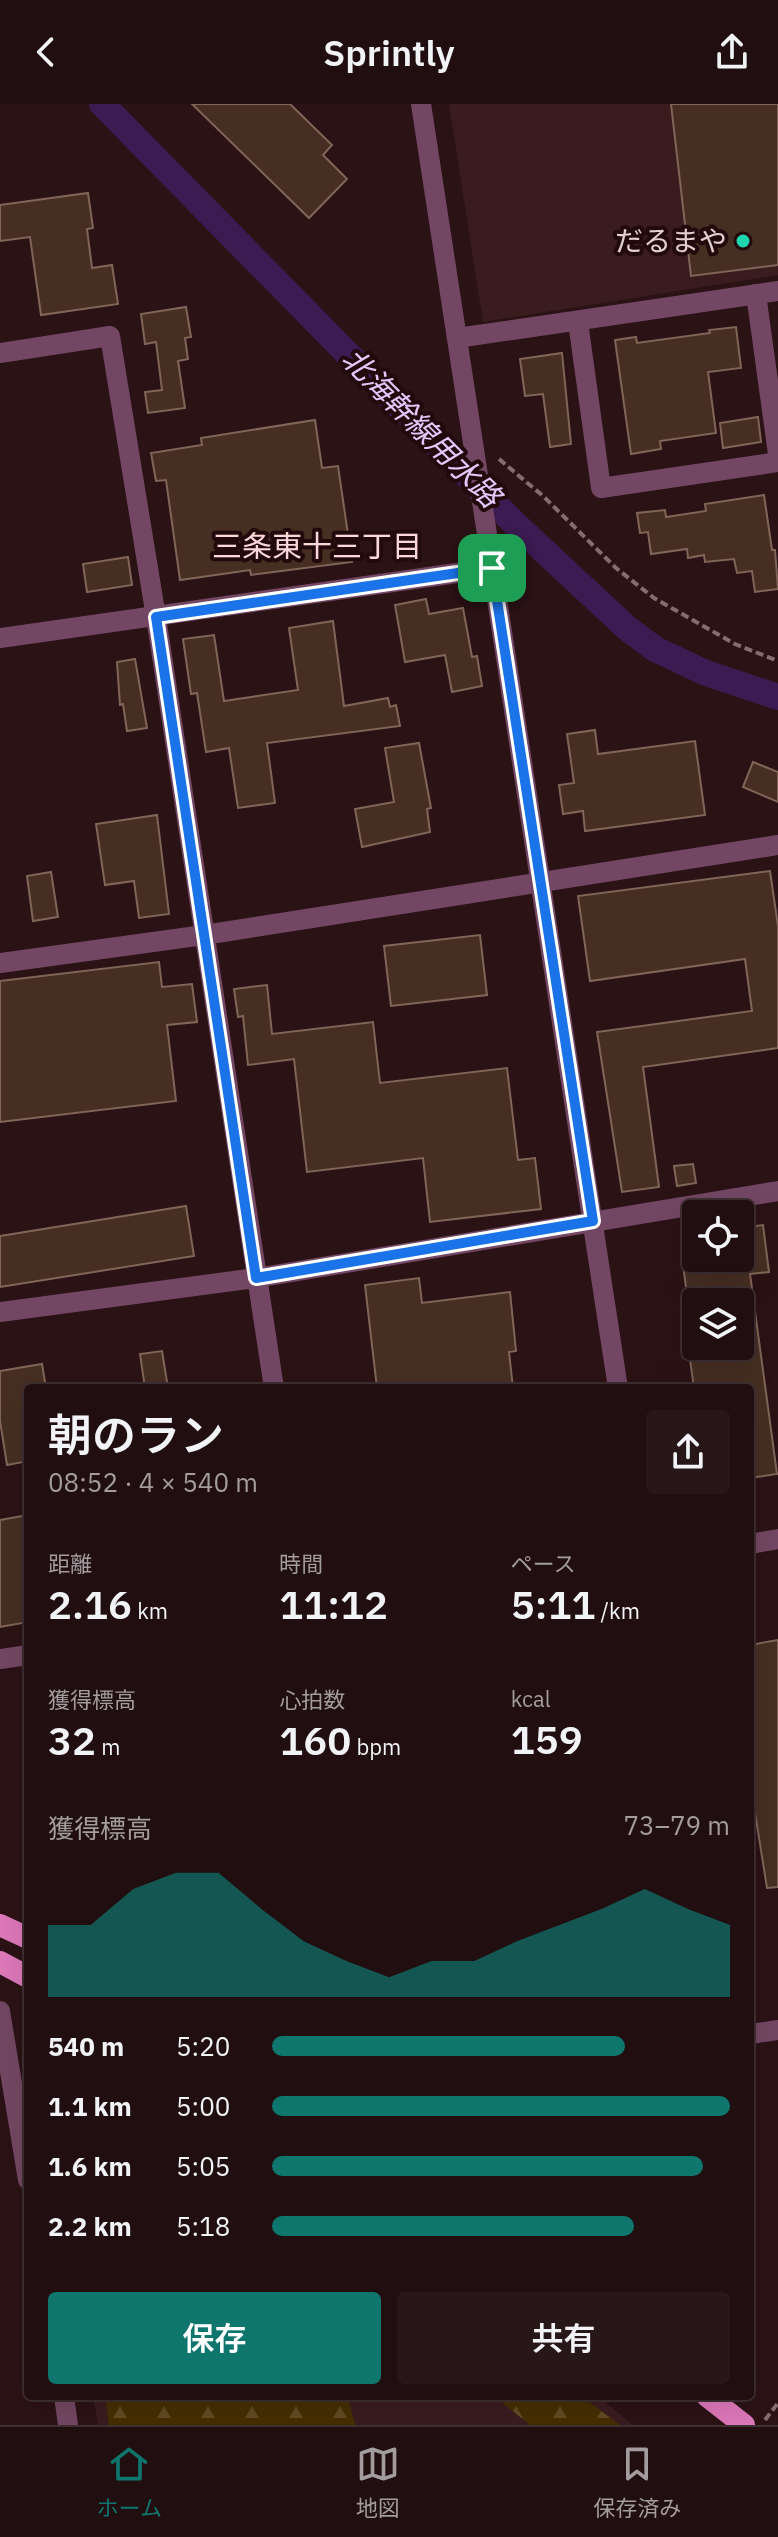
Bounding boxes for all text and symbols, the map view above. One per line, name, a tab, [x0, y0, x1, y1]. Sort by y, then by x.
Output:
text: Sprintly	[323, 29, 455, 76]
icon: back	[24, 30, 68, 74]
icon: share	[710, 30, 754, 74]
place label: だるまや	[615, 222, 727, 259]
marker: だるまや	[734, 232, 752, 250]
water label: 北海幹線用水路	[334, 339, 512, 517]
district label: 三条東十三丁目	[212, 526, 422, 565]
pin	[458, 534, 526, 602]
icon: arrive	[470, 546, 514, 590]
map controls	[682, 1200, 754, 1360]
button: locate	[682, 1200, 754, 1272]
button: layers	[682, 1288, 754, 1360]
text: 朝のラン	[48, 1406, 224, 1463]
button: share	[646, 1410, 730, 1494]
text: 08:52 · 4 × 540 m	[48, 1465, 258, 1499]
text: 距離	[48, 1549, 92, 1578]
text: 時間	[279, 1549, 323, 1578]
text: ペース	[511, 1549, 576, 1578]
text: 2.16	[48, 1578, 132, 1630]
text: 11:12	[279, 1578, 388, 1630]
text: 5:11	[511, 1578, 595, 1630]
text: km	[132, 1596, 168, 1625]
text: /km	[595, 1596, 640, 1625]
text: kcal	[511, 1684, 551, 1713]
text: 獲得標高	[48, 1685, 136, 1714]
text: 心拍数	[279, 1685, 345, 1714]
text: 159	[511, 1713, 583, 1765]
text: 32	[48, 1714, 96, 1766]
text: 160	[279, 1714, 351, 1766]
text: m	[96, 1732, 120, 1761]
text: bpm	[351, 1732, 401, 1761]
text: 73–79 m	[623, 1808, 730, 1842]
text: 獲得標高	[48, 1811, 152, 1845]
text: 540 m	[48, 2029, 124, 2063]
text: 5:20	[176, 2029, 230, 2063]
text: 1.1 km	[48, 2089, 132, 2123]
text: 5:00	[176, 2089, 230, 2123]
text: 1.6 km	[48, 2149, 132, 2183]
text: 5:05	[176, 2149, 230, 2183]
text: 2.2 km	[48, 2209, 132, 2243]
text: 5:18	[176, 2209, 230, 2243]
button: 保存	[48, 2292, 381, 2384]
button: 共有	[397, 2292, 730, 2384]
tab: ホーム	[97, 2442, 162, 2522]
tab: 地図	[356, 2442, 400, 2522]
tab: 保存済み	[593, 2442, 681, 2522]

